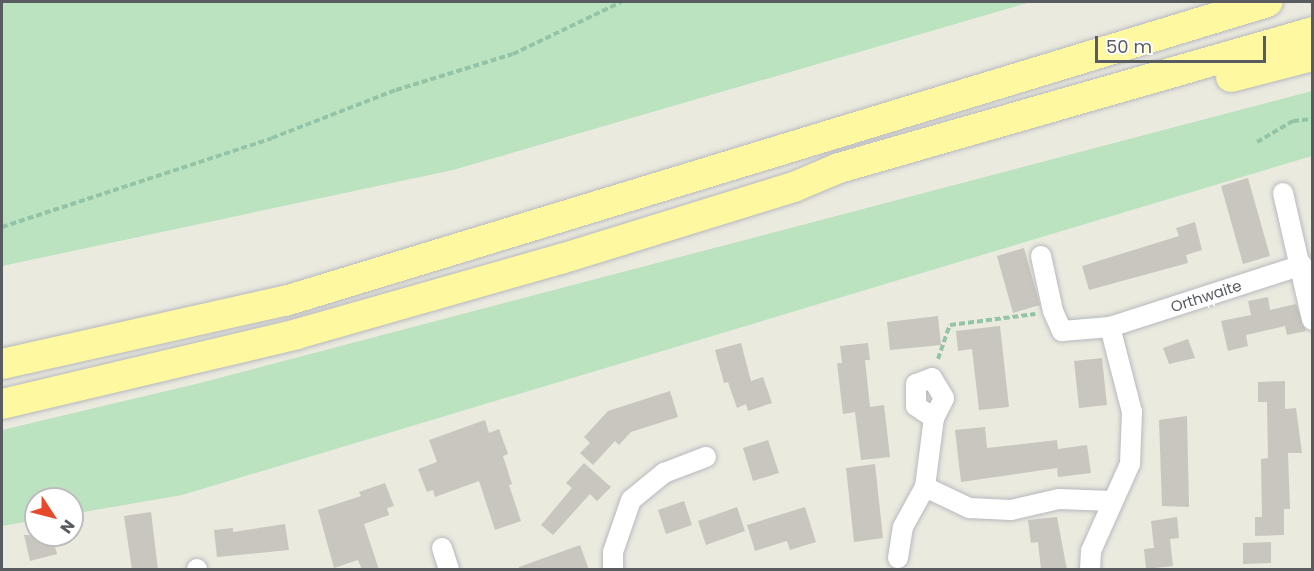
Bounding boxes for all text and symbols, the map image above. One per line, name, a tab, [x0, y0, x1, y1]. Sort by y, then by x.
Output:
scale bar	[1098, 24, 1269, 62]
text: 50 m	[1106, 34, 1152, 59]
street label: Orthwaite	[1168, 276, 1244, 316]
north arrow	[24, 487, 84, 547]
text: N	[55, 515, 80, 538]

